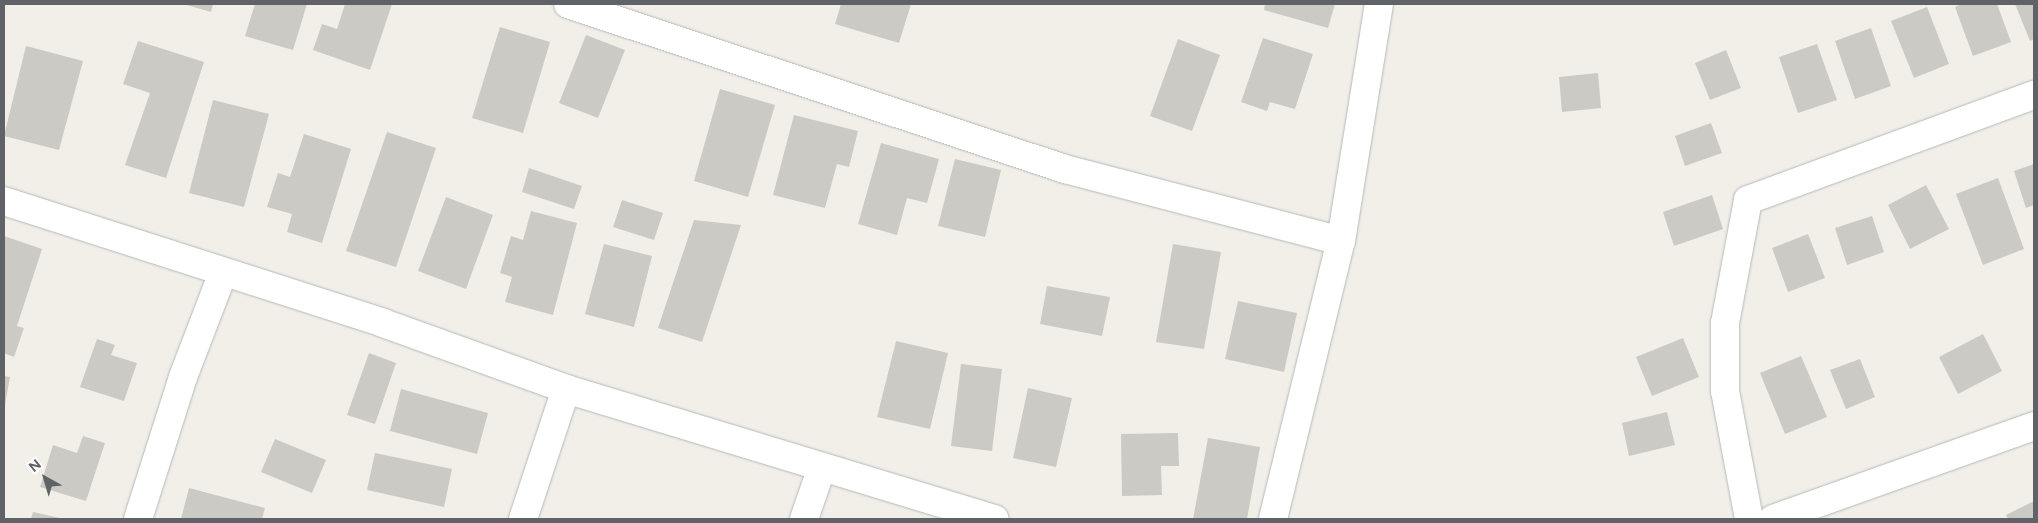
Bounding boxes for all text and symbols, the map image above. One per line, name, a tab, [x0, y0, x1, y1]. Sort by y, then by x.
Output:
north arrow	[20, 453, 70, 503]
text: N	[26, 456, 45, 476]

